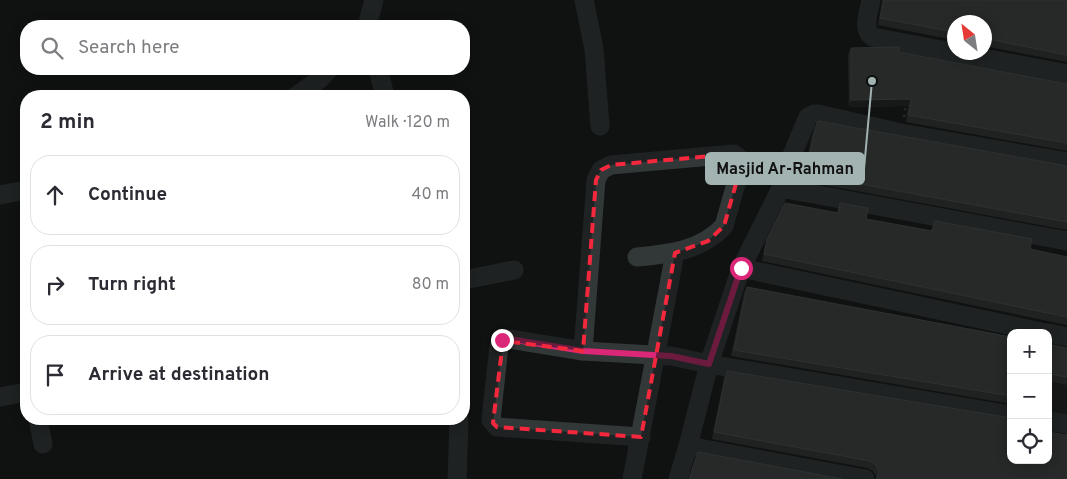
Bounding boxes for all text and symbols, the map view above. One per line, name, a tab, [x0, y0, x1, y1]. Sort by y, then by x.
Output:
north arrow	[947, 15, 992, 60]
search box	[20, 20, 470, 75]
icon: search	[38, 34, 66, 62]
text: Search here	[78, 36, 180, 60]
text: 2 min	[40, 109, 95, 136]
text: Walk · 120 m	[365, 113, 450, 133]
callout: Masjid Ar-Rahman	[706, 153, 864, 184]
text: Masjid Ar-Rahman	[716, 160, 854, 180]
icon: ahead	[41, 181, 69, 209]
text: Continue	[88, 183, 167, 207]
text: 40 m	[411, 185, 449, 205]
route start	[730, 257, 753, 280]
icon: right	[41, 271, 69, 299]
text: Turn right	[88, 273, 176, 297]
text: 80 m	[412, 275, 449, 295]
route end	[491, 329, 514, 352]
map controls	[1007, 329, 1052, 464]
button: +	[1007, 329, 1052, 374]
icon: arrive	[41, 361, 69, 389]
text: Arrive at destination	[88, 363, 269, 387]
button: −	[1007, 374, 1052, 419]
button: locate	[1007, 419, 1052, 464]

